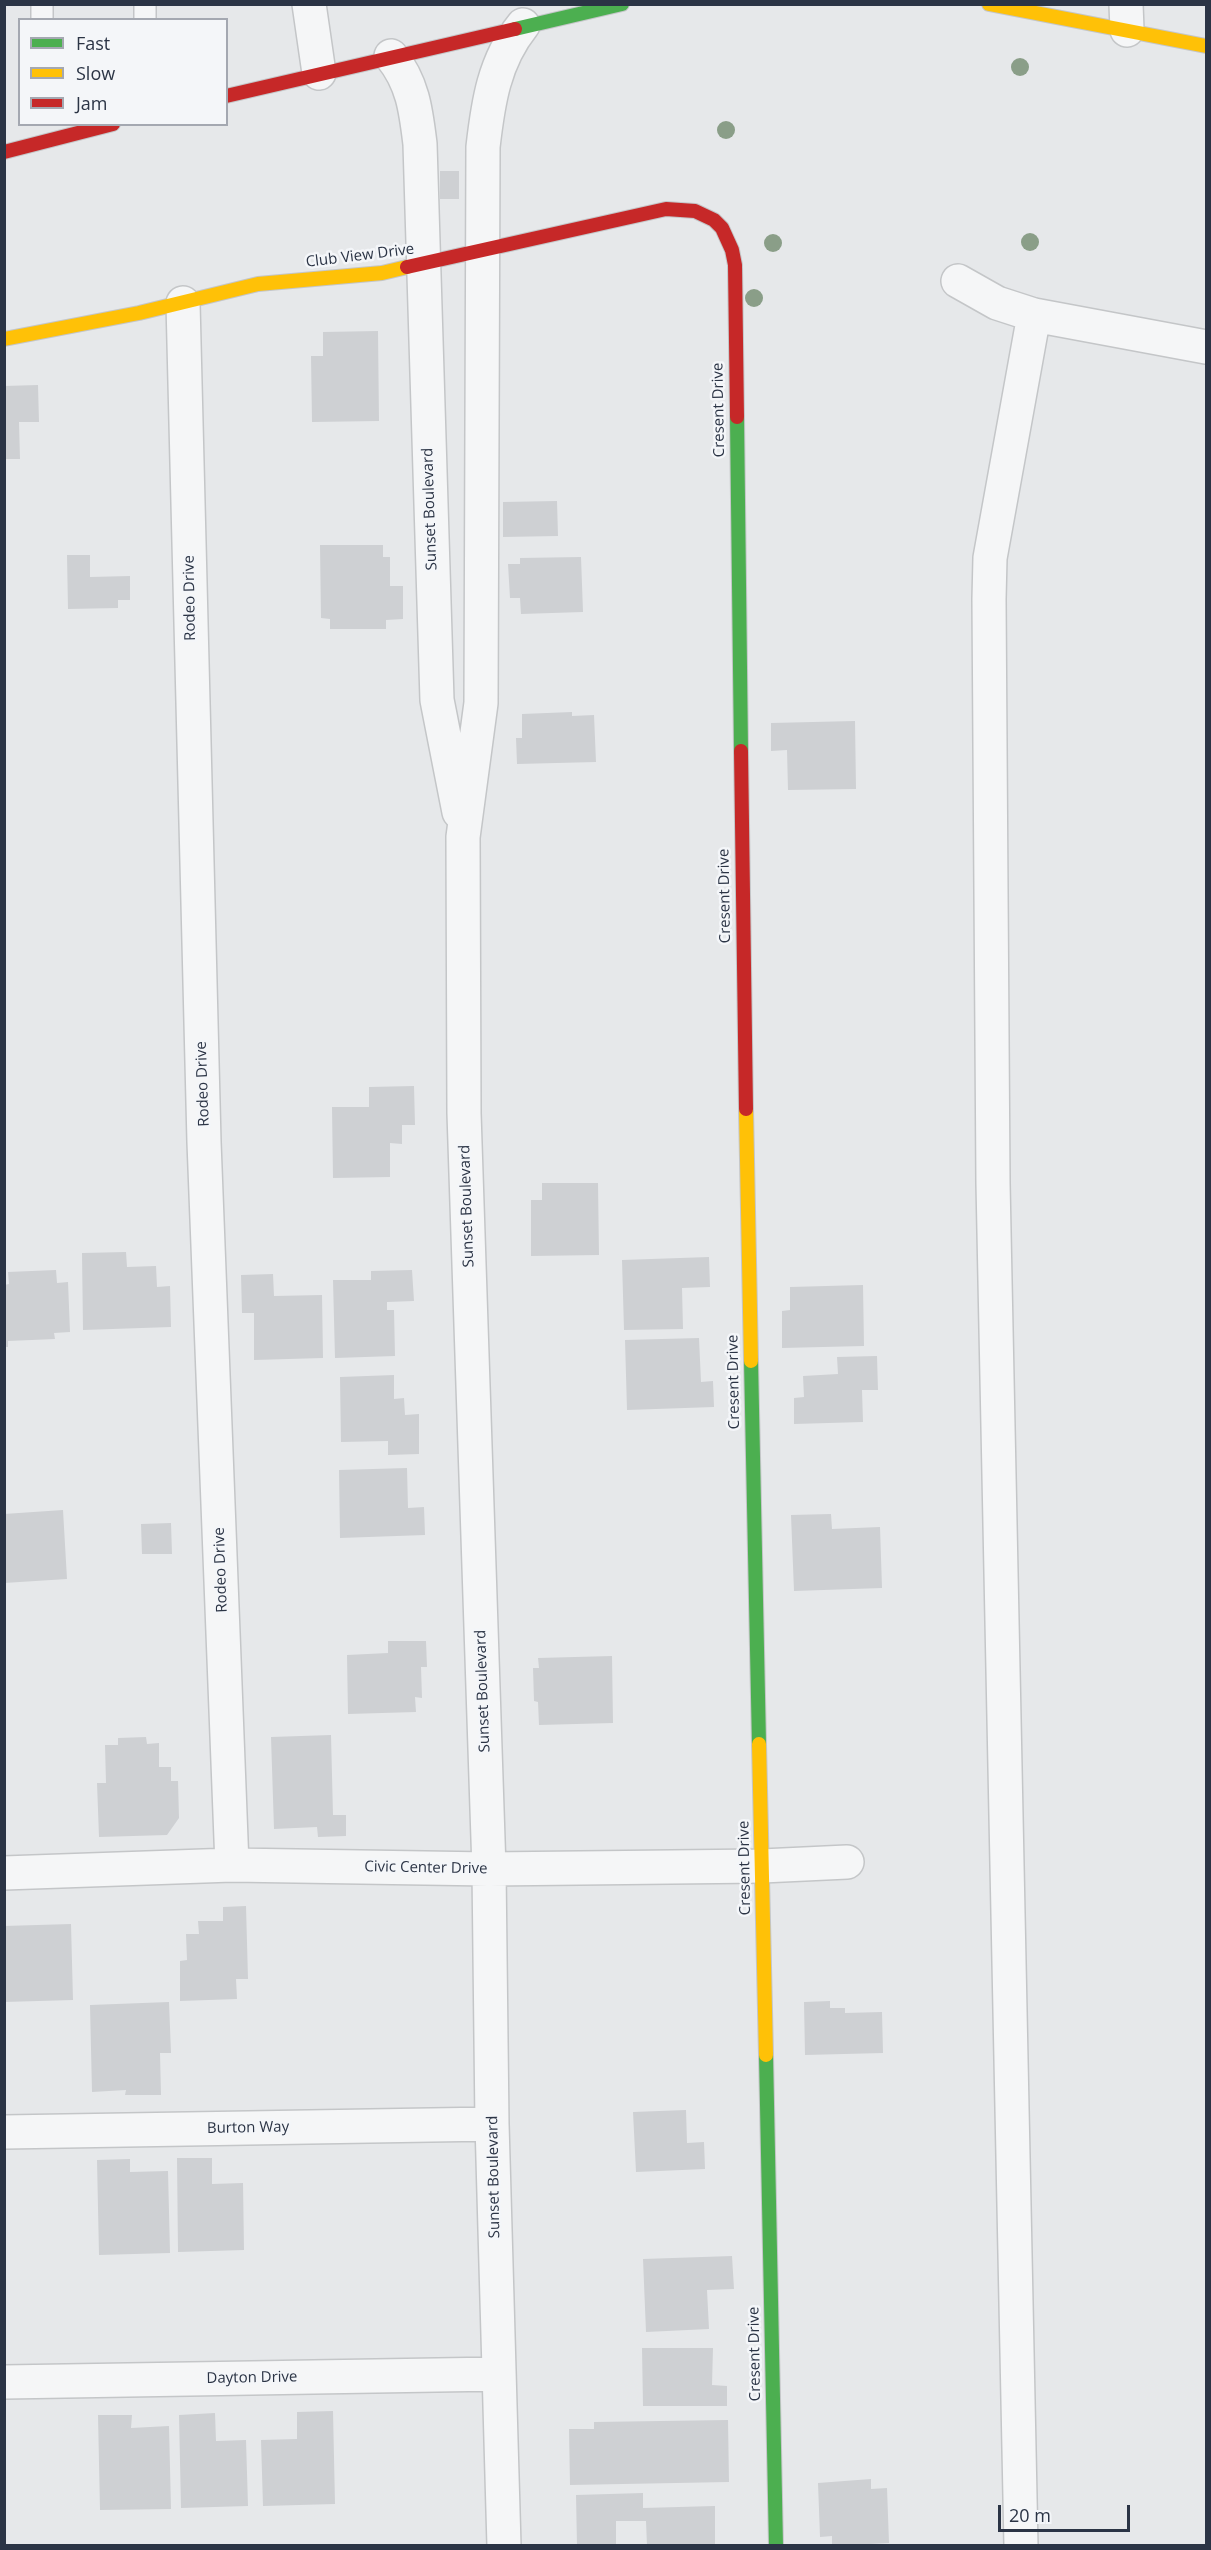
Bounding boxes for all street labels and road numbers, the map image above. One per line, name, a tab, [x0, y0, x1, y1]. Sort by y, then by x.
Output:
street label: Club View Drive	[305, 240, 415, 272]
street label: Cresent Drive	[709, 362, 729, 458]
street label: Sunset Boulevard	[419, 447, 441, 571]
street label: Rodeo Drive	[180, 555, 200, 641]
street label: Cresent Drive	[715, 848, 735, 944]
street label: Rodeo Drive	[193, 1041, 213, 1127]
street label: Sunset Boulevard	[456, 1144, 478, 1268]
street label: Cresent Drive	[724, 1334, 744, 1430]
street label: Rodeo Drive	[211, 1527, 231, 1613]
street label: Sunset Boulevard	[472, 1629, 494, 1753]
street label: Cresent Drive	[735, 1820, 755, 1916]
street label: Civic Center Drive	[364, 1858, 488, 1878]
street label: Sunset Boulevard	[484, 2116, 504, 2238]
street label: Burton Way	[207, 2118, 289, 2138]
street label: Cresent Drive	[745, 2306, 765, 2402]
street label: Dayton Drive	[206, 2368, 298, 2388]

